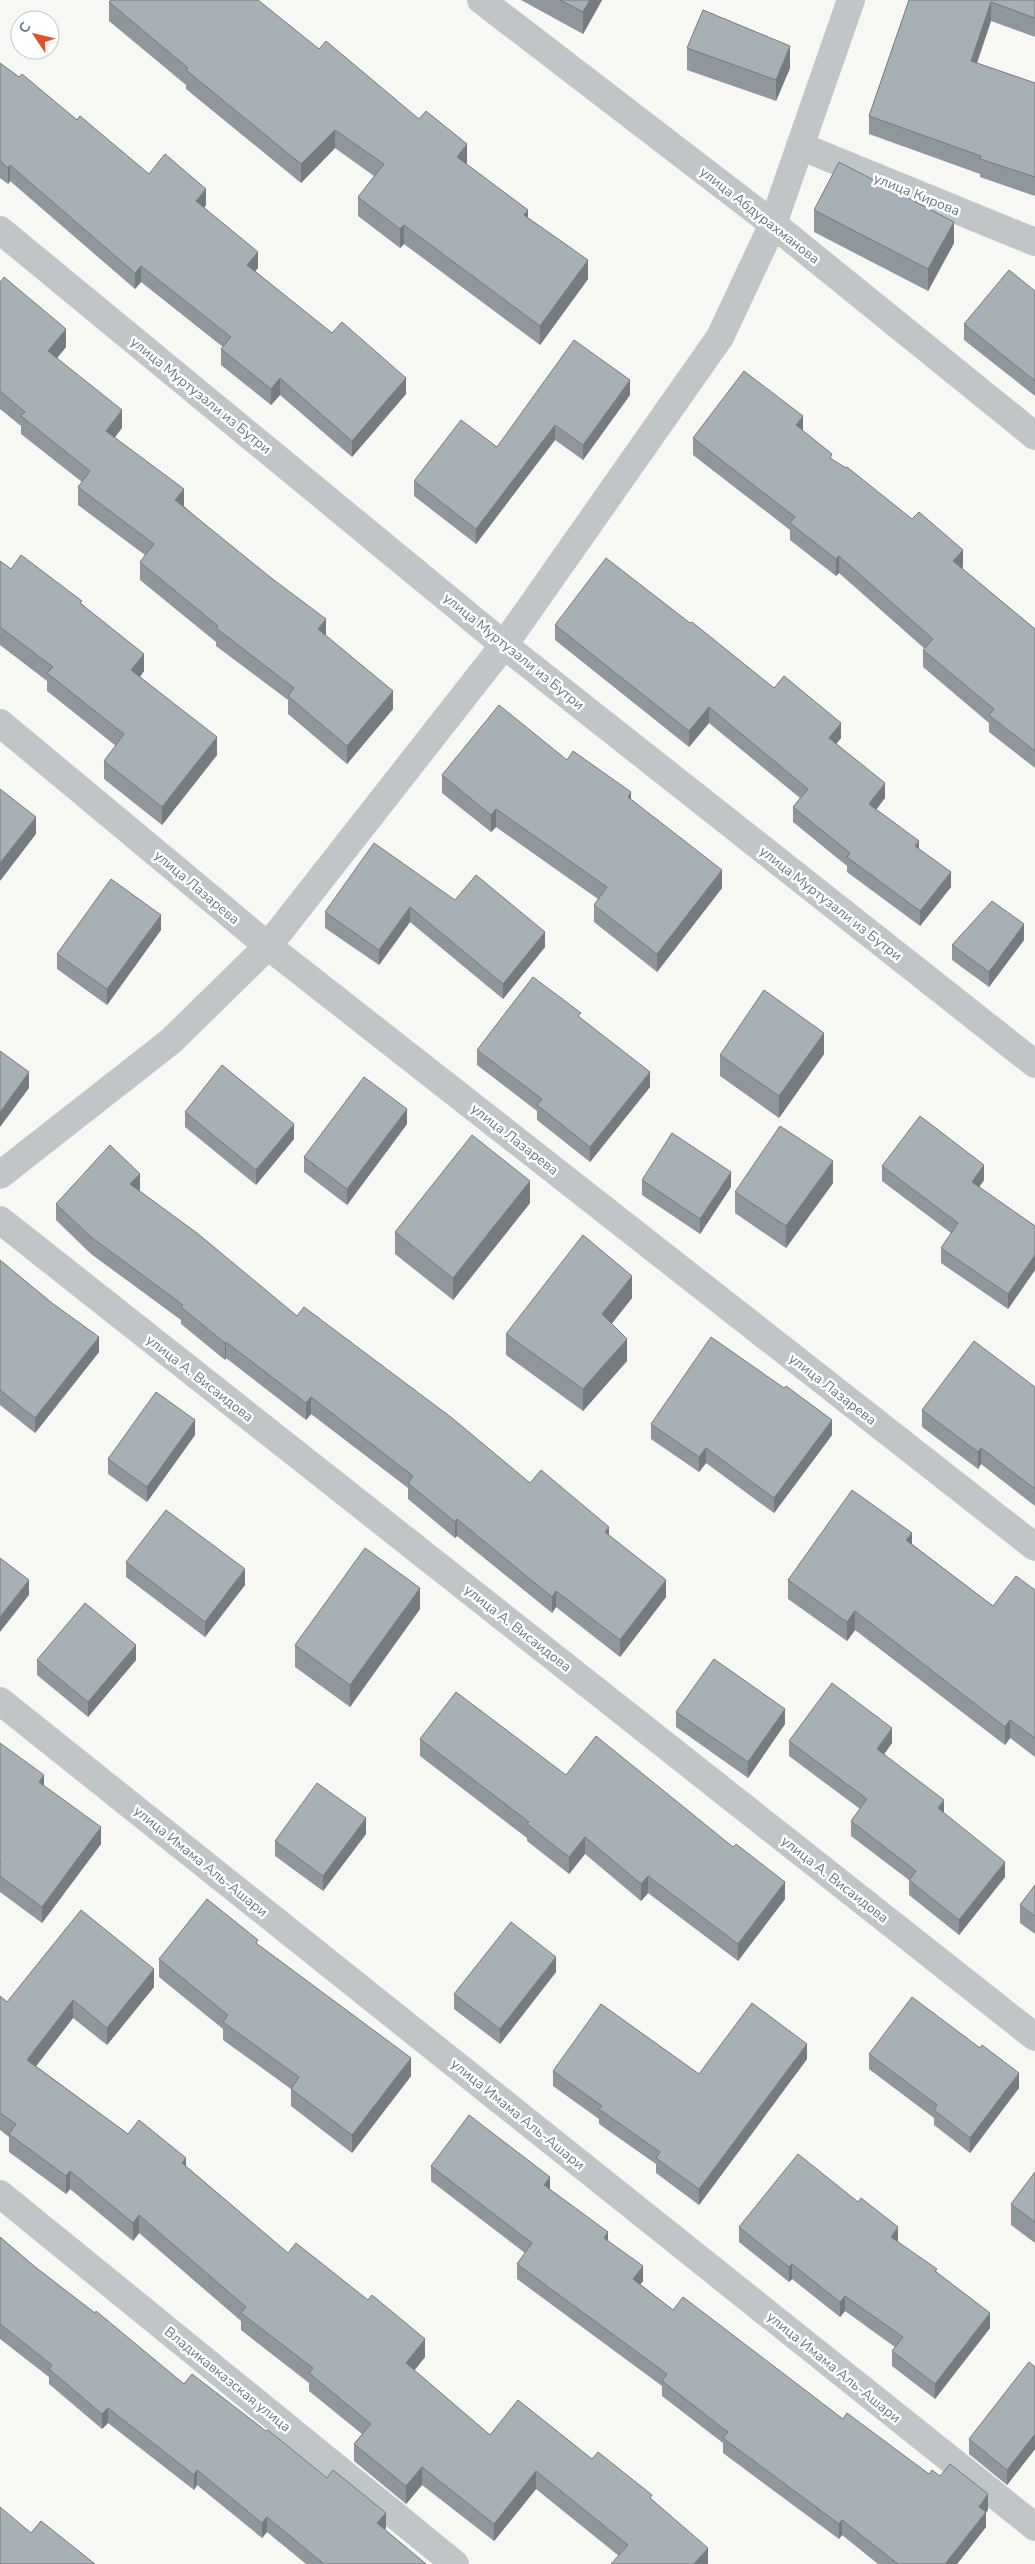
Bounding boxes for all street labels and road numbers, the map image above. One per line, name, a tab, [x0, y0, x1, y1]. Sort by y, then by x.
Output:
street label: улица Абдурахманова	[696, 162, 824, 268]
street label: улица Кирова	[871, 169, 963, 220]
street label: улица Муртузали из Бутри	[126, 333, 275, 458]
street label: улица Муртузали из Бутри	[439, 589, 588, 714]
street label: улица Муртузали из Бутри	[755, 842, 906, 965]
street label: улица Лазарева	[150, 846, 243, 929]
street label: улица Лазарева	[467, 1099, 562, 1180]
street label: улица А. Висаидова	[142, 1330, 257, 1426]
street label: улица Лазарева	[785, 1349, 880, 1430]
street label: улица А. Висаидова	[460, 1580, 575, 1676]
street label: улица Имама Аль-Ашари	[130, 1801, 272, 1921]
street label: улица А. Висаидова	[777, 1831, 892, 1927]
street label: улица Имама Аль-Ашари	[447, 2054, 589, 2174]
street label: улица Имама Аль-Ашари	[763, 2307, 905, 2427]
street label: Владикавказская улица	[160, 2322, 295, 2436]

